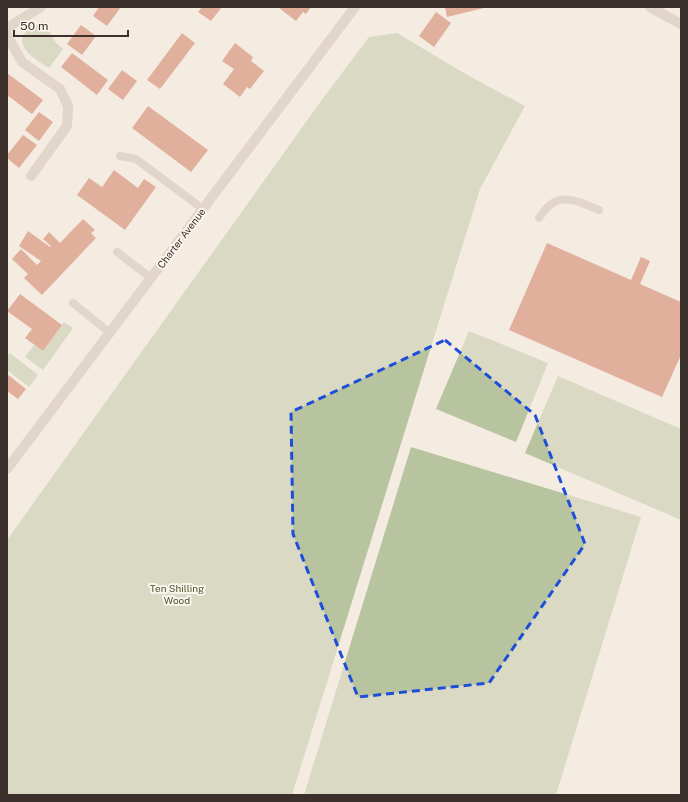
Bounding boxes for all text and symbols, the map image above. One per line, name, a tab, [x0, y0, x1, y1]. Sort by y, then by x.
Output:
scale bar	[14, 12, 128, 38]
text: 50 m	[20, 19, 48, 33]
street label: Charter Avenue	[155, 205, 208, 270]
park label: Ten Shilling Wood	[150, 582, 204, 606]

